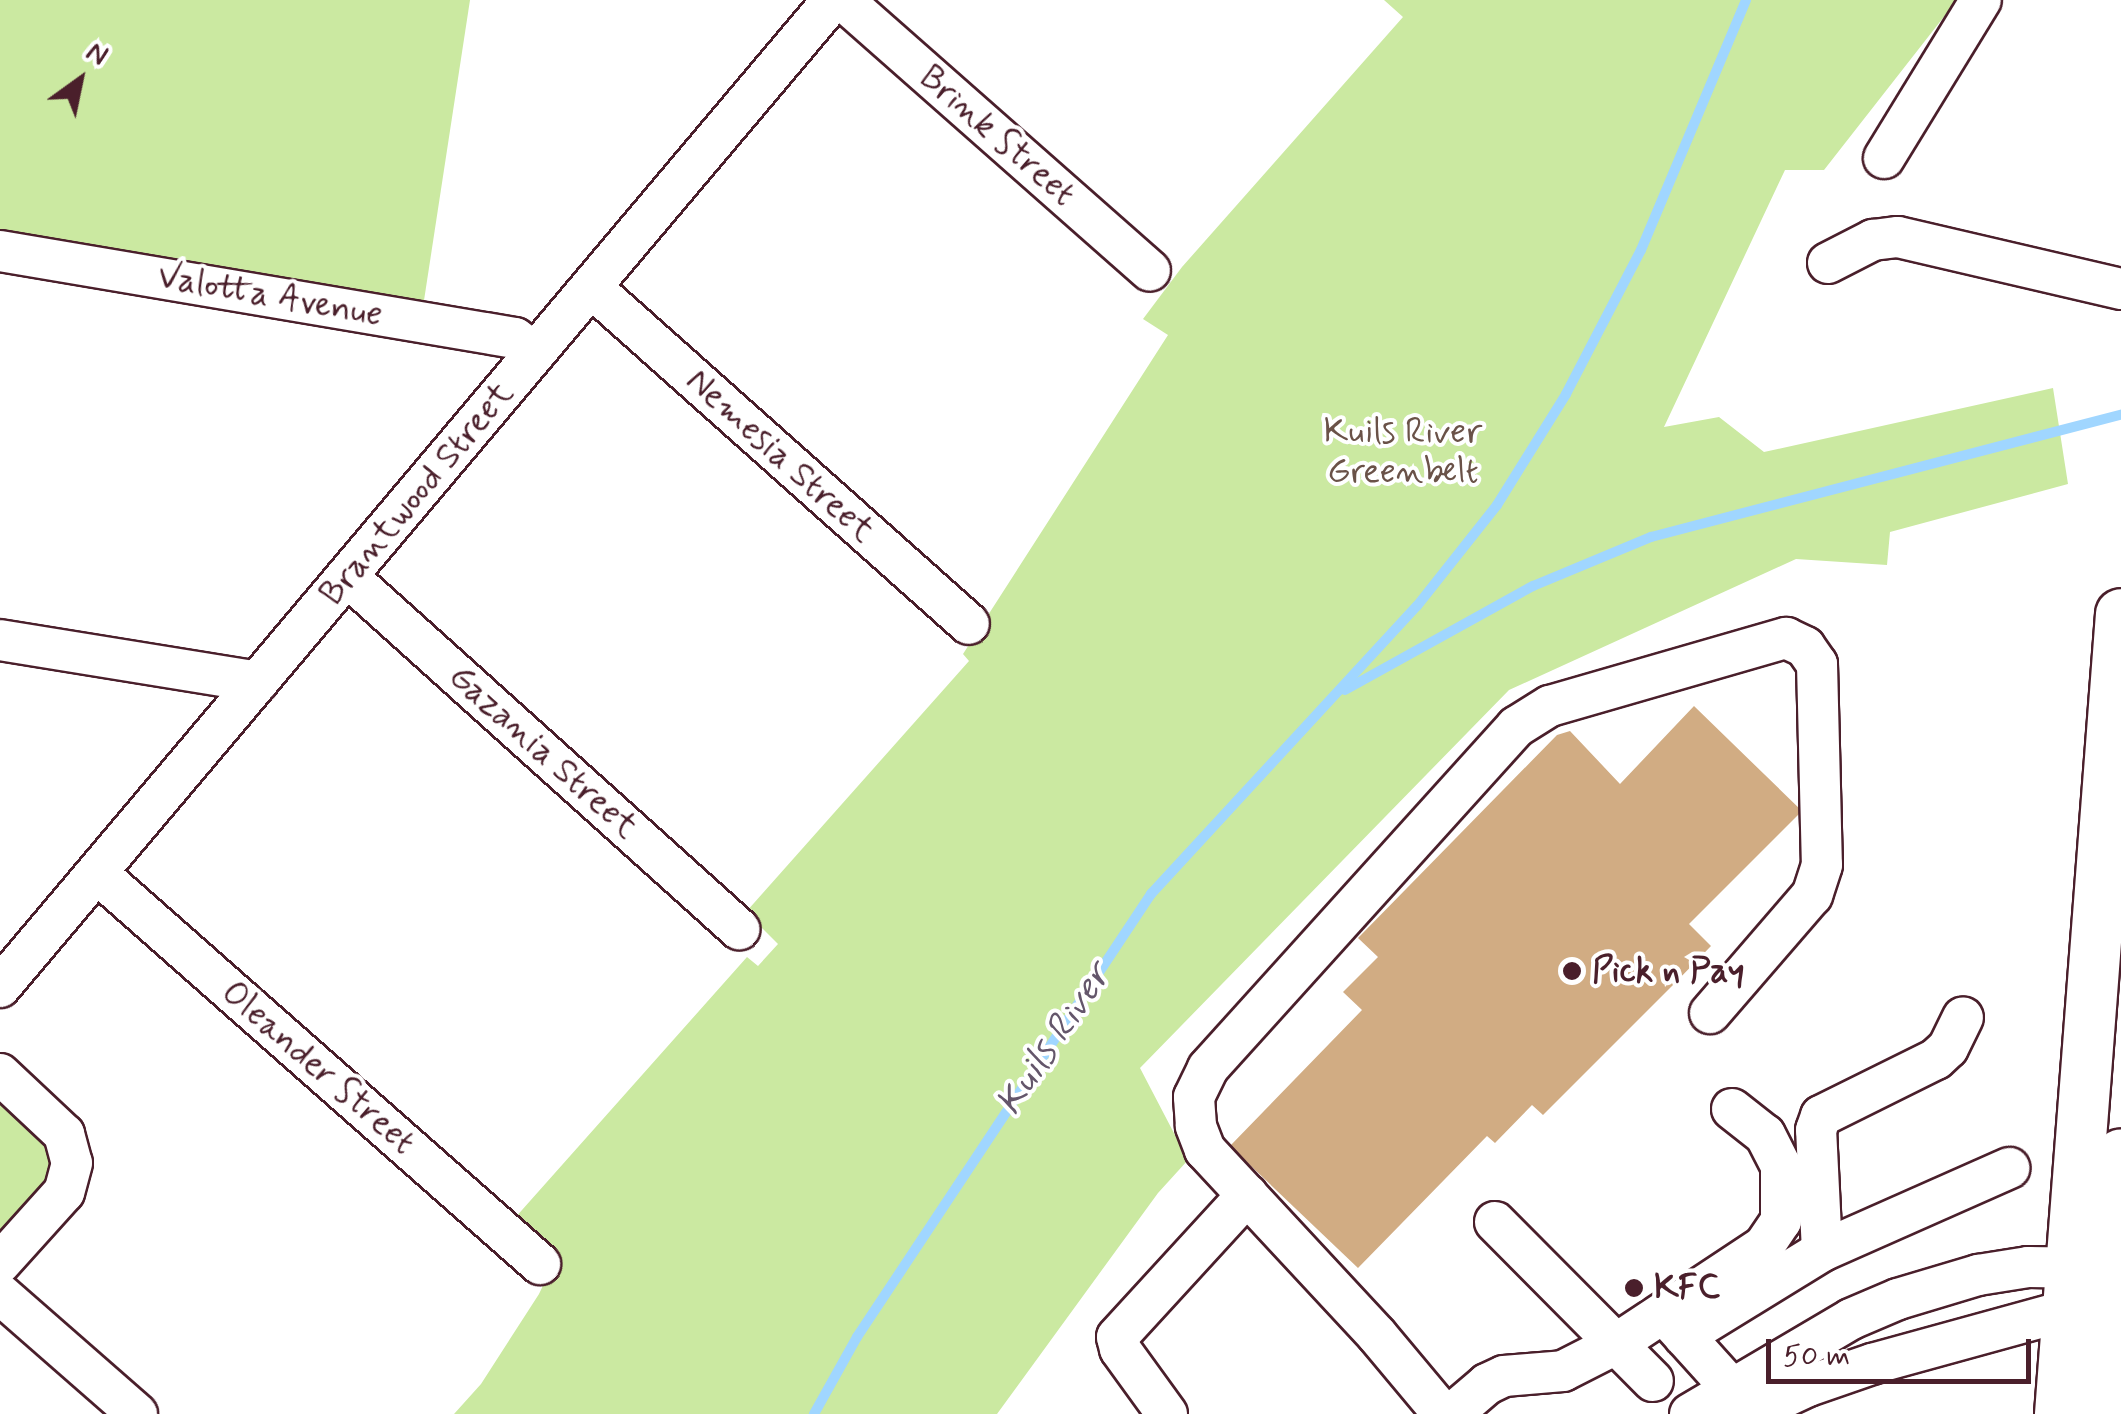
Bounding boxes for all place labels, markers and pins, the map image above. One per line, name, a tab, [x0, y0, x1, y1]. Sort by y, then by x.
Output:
place label: Pick n Pay	[1592, 950, 1745, 992]
marker: Pick n Pay	[1561, 960, 1583, 982]
place label: KFC	[1654, 1267, 1720, 1309]
marker: KFC	[1623, 1277, 1645, 1299]

